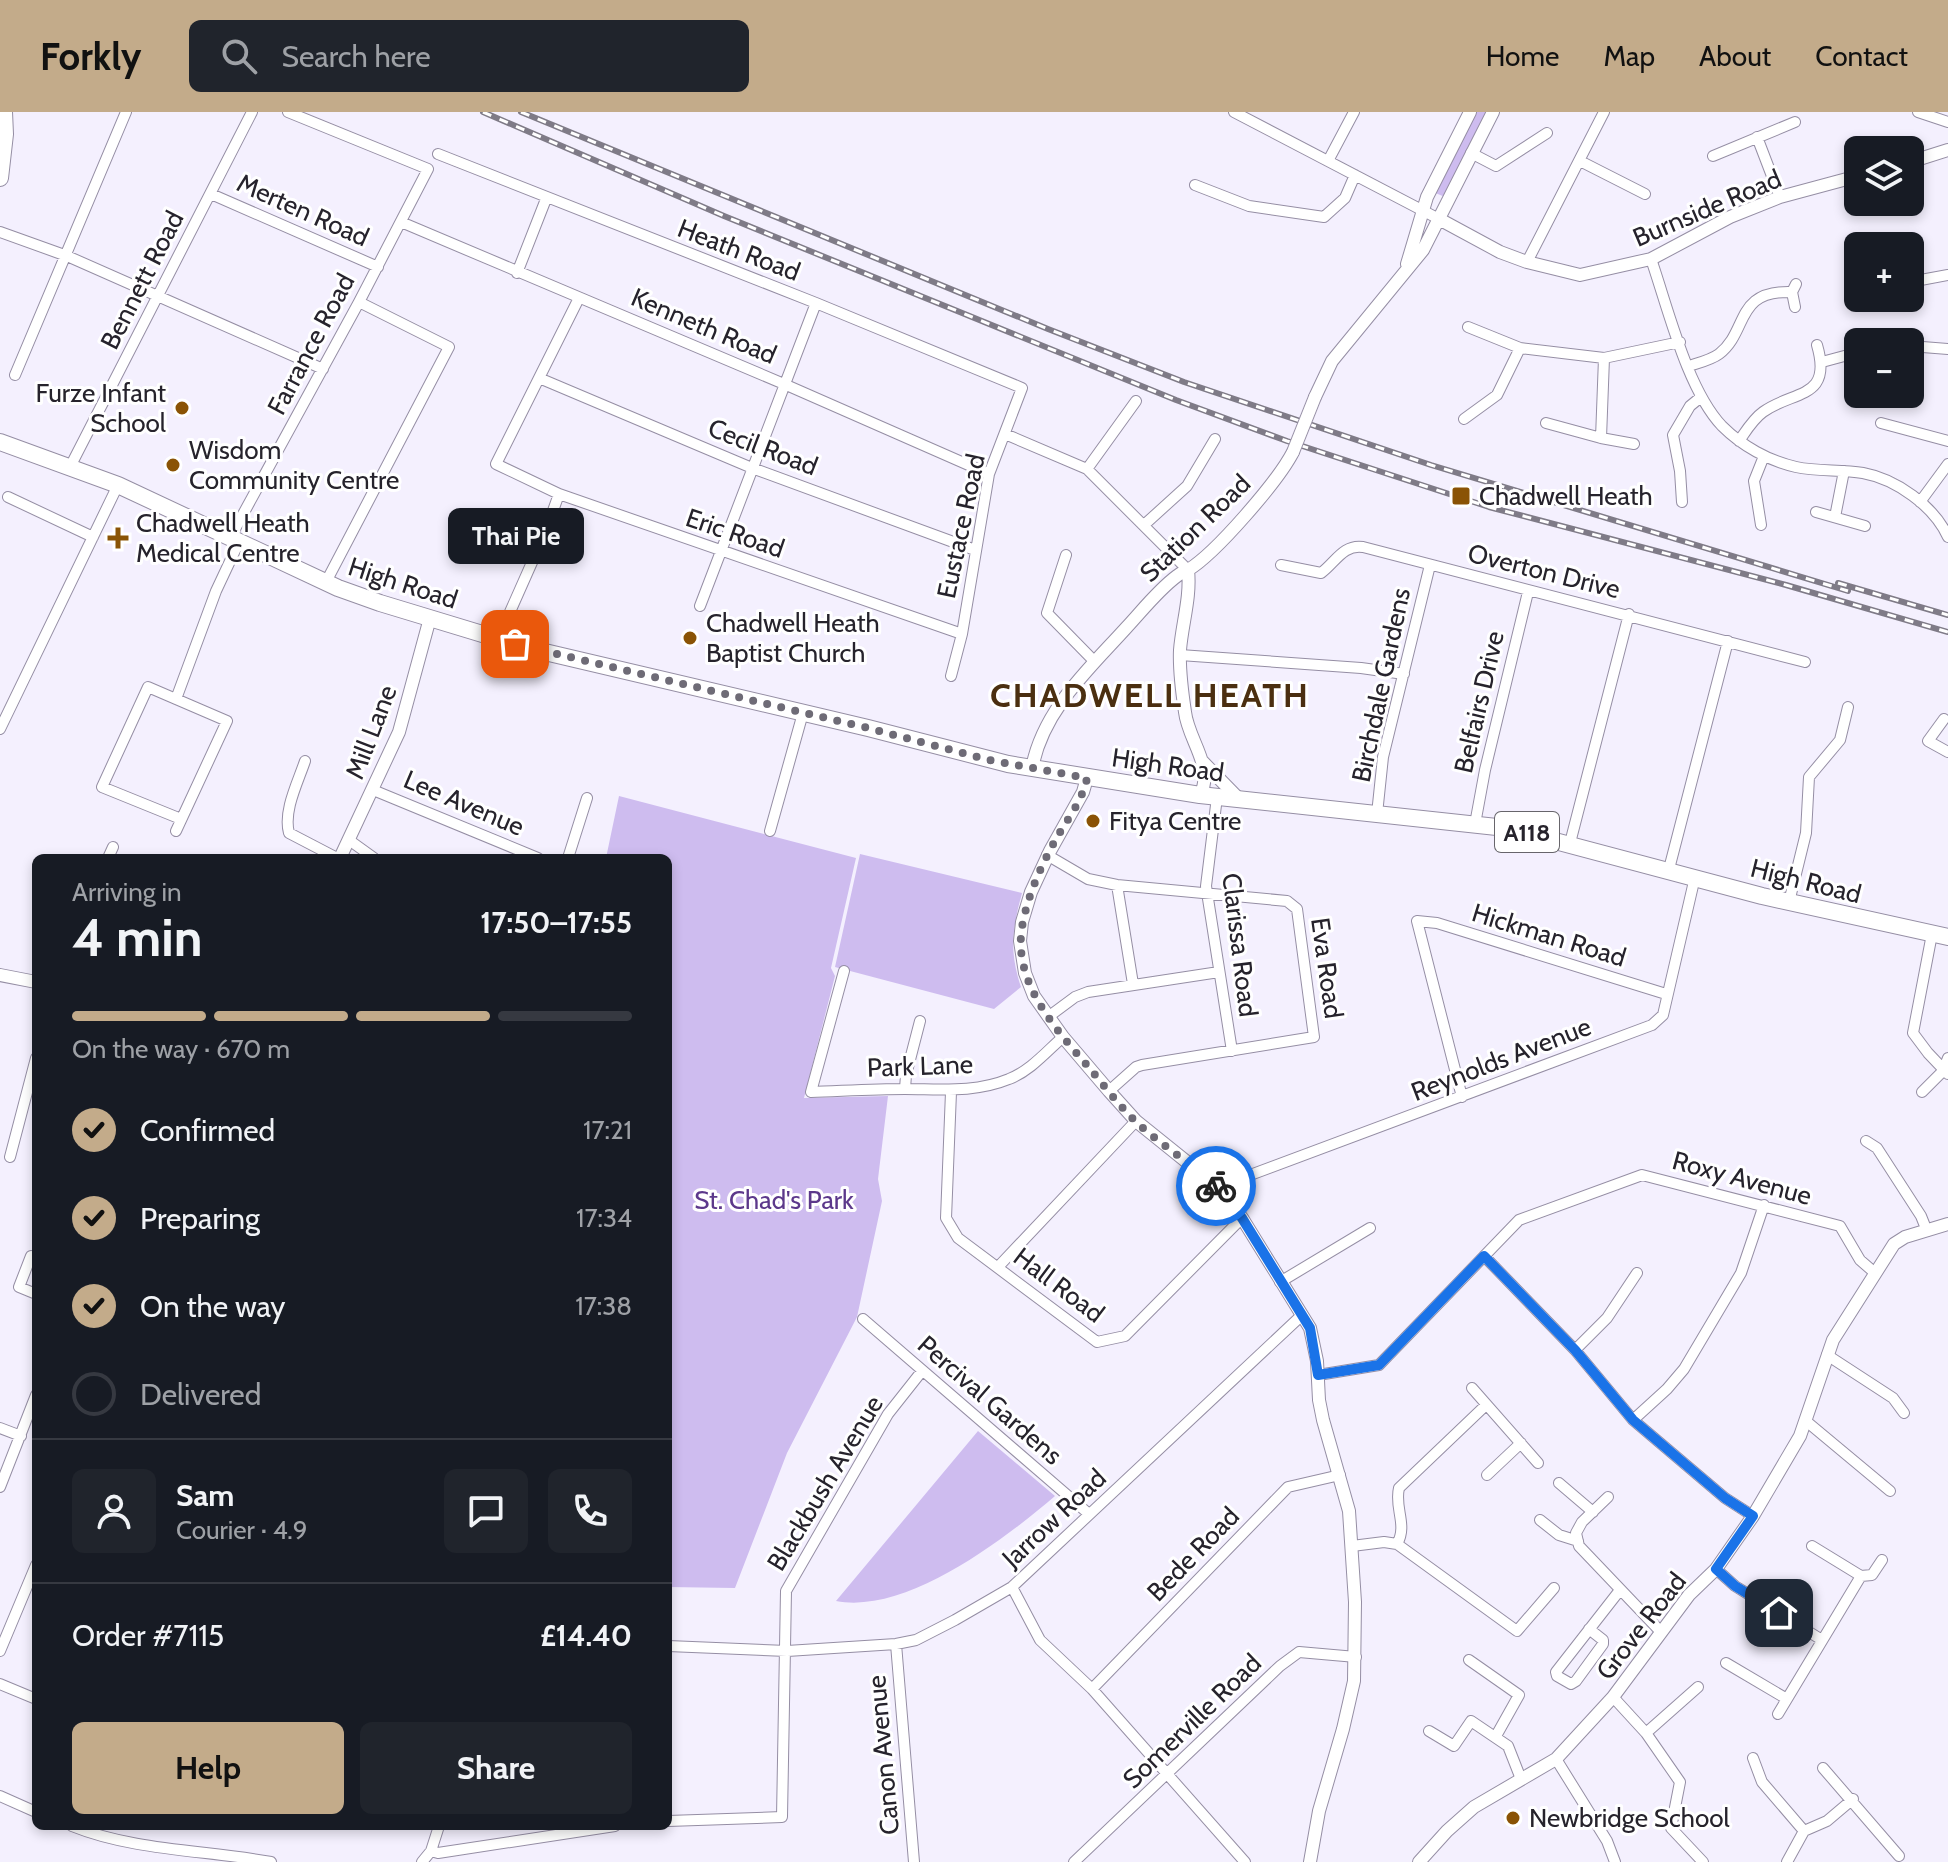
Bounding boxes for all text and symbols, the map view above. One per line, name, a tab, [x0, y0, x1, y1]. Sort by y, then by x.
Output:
search box	[189, 20, 749, 92]
text: Forkly	[40, 33, 141, 80]
icon: search	[217, 34, 261, 78]
text: Search here	[281, 38, 431, 75]
text: Home	[1486, 39, 1559, 73]
text: Map	[1603, 39, 1655, 73]
text: About	[1699, 39, 1771, 73]
text: Contact	[1815, 39, 1908, 73]
map controls	[1844, 136, 1924, 408]
button: layers	[1844, 136, 1924, 216]
street label: Burnside Road	[1628, 162, 1786, 254]
street label: Merten Road	[232, 167, 374, 253]
street label: Bennett Road	[93, 205, 191, 355]
street label: Heath Road	[673, 212, 805, 288]
button: +	[1844, 232, 1924, 312]
street label: Farrance Road	[260, 268, 362, 420]
street label: Kenneth Road	[627, 281, 781, 371]
button: −	[1844, 328, 1924, 408]
place label: Furze Infant School	[36, 377, 166, 439]
marker: Furze Infant School	[173, 399, 191, 417]
street label: Cecil Road	[704, 412, 822, 482]
place label: Wisdom Community Centre	[189, 434, 399, 496]
street label: Eustace Road	[930, 451, 992, 601]
marker: Wisdom Community Centre	[164, 456, 182, 474]
street label: Station Road	[1133, 467, 1257, 589]
place label: Chadwell Heath	[1479, 480, 1653, 512]
marker: Chadwell Heath	[1450, 485, 1472, 507]
street label: Eric Road	[682, 501, 788, 565]
place label: Chadwell Heath Medical Centre	[136, 507, 310, 569]
callout: Thai Pie	[447, 508, 583, 564]
text: Thai Pie	[472, 520, 560, 552]
marker: Chadwell Heath Medical Centre	[107, 527, 129, 549]
street label: Overton Drive	[1465, 537, 1623, 605]
street label: High Road	[344, 550, 462, 616]
street label: Birchdale Gardens	[1345, 585, 1417, 785]
place label: Chadwell Heath Baptist Church	[706, 607, 880, 669]
pin	[481, 610, 549, 678]
icon: bag	[493, 622, 537, 666]
street label: Belfairs Drive	[1447, 628, 1511, 776]
marker: Chadwell Heath Baptist Church	[681, 629, 699, 647]
district label: CHADWELL HEATH	[990, 674, 1310, 716]
street label: Mill Lane	[339, 681, 403, 783]
street label: High Road	[1110, 741, 1226, 789]
street label: Lee Avenue	[399, 763, 529, 843]
place label: Fitya Centre	[1109, 805, 1241, 837]
marker: Fitya Centre	[1084, 812, 1102, 830]
road number: A118	[1495, 812, 1559, 852]
street label: High Road	[1747, 852, 1865, 910]
street label: Clarissa Road	[1215, 871, 1265, 1019]
text: Arriving in	[72, 876, 182, 908]
street label: Hickman Road	[1468, 896, 1630, 974]
text: 17:50–17:55	[480, 904, 632, 941]
text: 4 min	[72, 906, 202, 969]
street label: Eva Road	[1304, 916, 1350, 1020]
street label: Reynolds Avenue	[1407, 1010, 1595, 1108]
text: On the way · 670 m	[72, 1033, 290, 1065]
street label: Park Lane	[866, 1048, 974, 1084]
icon: check	[72, 1108, 116, 1152]
text: Confirmed	[140, 1112, 275, 1149]
text: 17:21	[583, 1114, 632, 1146]
street label: Roxy Avenue	[1669, 1144, 1815, 1212]
courier	[1176, 1146, 1256, 1226]
icon: bike	[1194, 1164, 1238, 1208]
park label: St. Chad's Park	[694, 1184, 854, 1216]
icon: check	[72, 1196, 116, 1240]
text: Preparing	[140, 1200, 260, 1237]
text: 17:34	[576, 1202, 632, 1234]
street label: Hall Road	[1007, 1241, 1111, 1329]
icon: check	[72, 1284, 116, 1328]
text: On the way	[140, 1288, 285, 1325]
text: 17:38	[575, 1290, 632, 1322]
street label: Percival Gardens	[911, 1329, 1069, 1472]
text: Delivered	[140, 1376, 261, 1413]
street label: Blackbush Avenue	[760, 1390, 890, 1576]
street label: Jarrow Road	[995, 1462, 1113, 1575]
button: person	[72, 1469, 156, 1553]
button: chat	[444, 1469, 528, 1553]
button: phone	[548, 1469, 632, 1553]
text: Sam	[176, 1477, 234, 1514]
street label: Bede Road	[1140, 1500, 1246, 1608]
text: Courier · 4.9	[176, 1514, 308, 1546]
street label: Grove Road	[1589, 1566, 1693, 1686]
pin	[1745, 1579, 1813, 1647]
icon: home	[1757, 1591, 1801, 1635]
text: Order #7115	[72, 1617, 224, 1654]
text: £14.40	[540, 1617, 632, 1654]
street label: Somerville Road	[1116, 1647, 1268, 1795]
street label: Canon Avenue	[860, 1674, 906, 1836]
button: Help	[72, 1722, 344, 1814]
button: Share	[360, 1722, 632, 1814]
place label: Newbridge School	[1529, 1802, 1730, 1834]
marker: Newbridge School	[1504, 1809, 1522, 1827]

